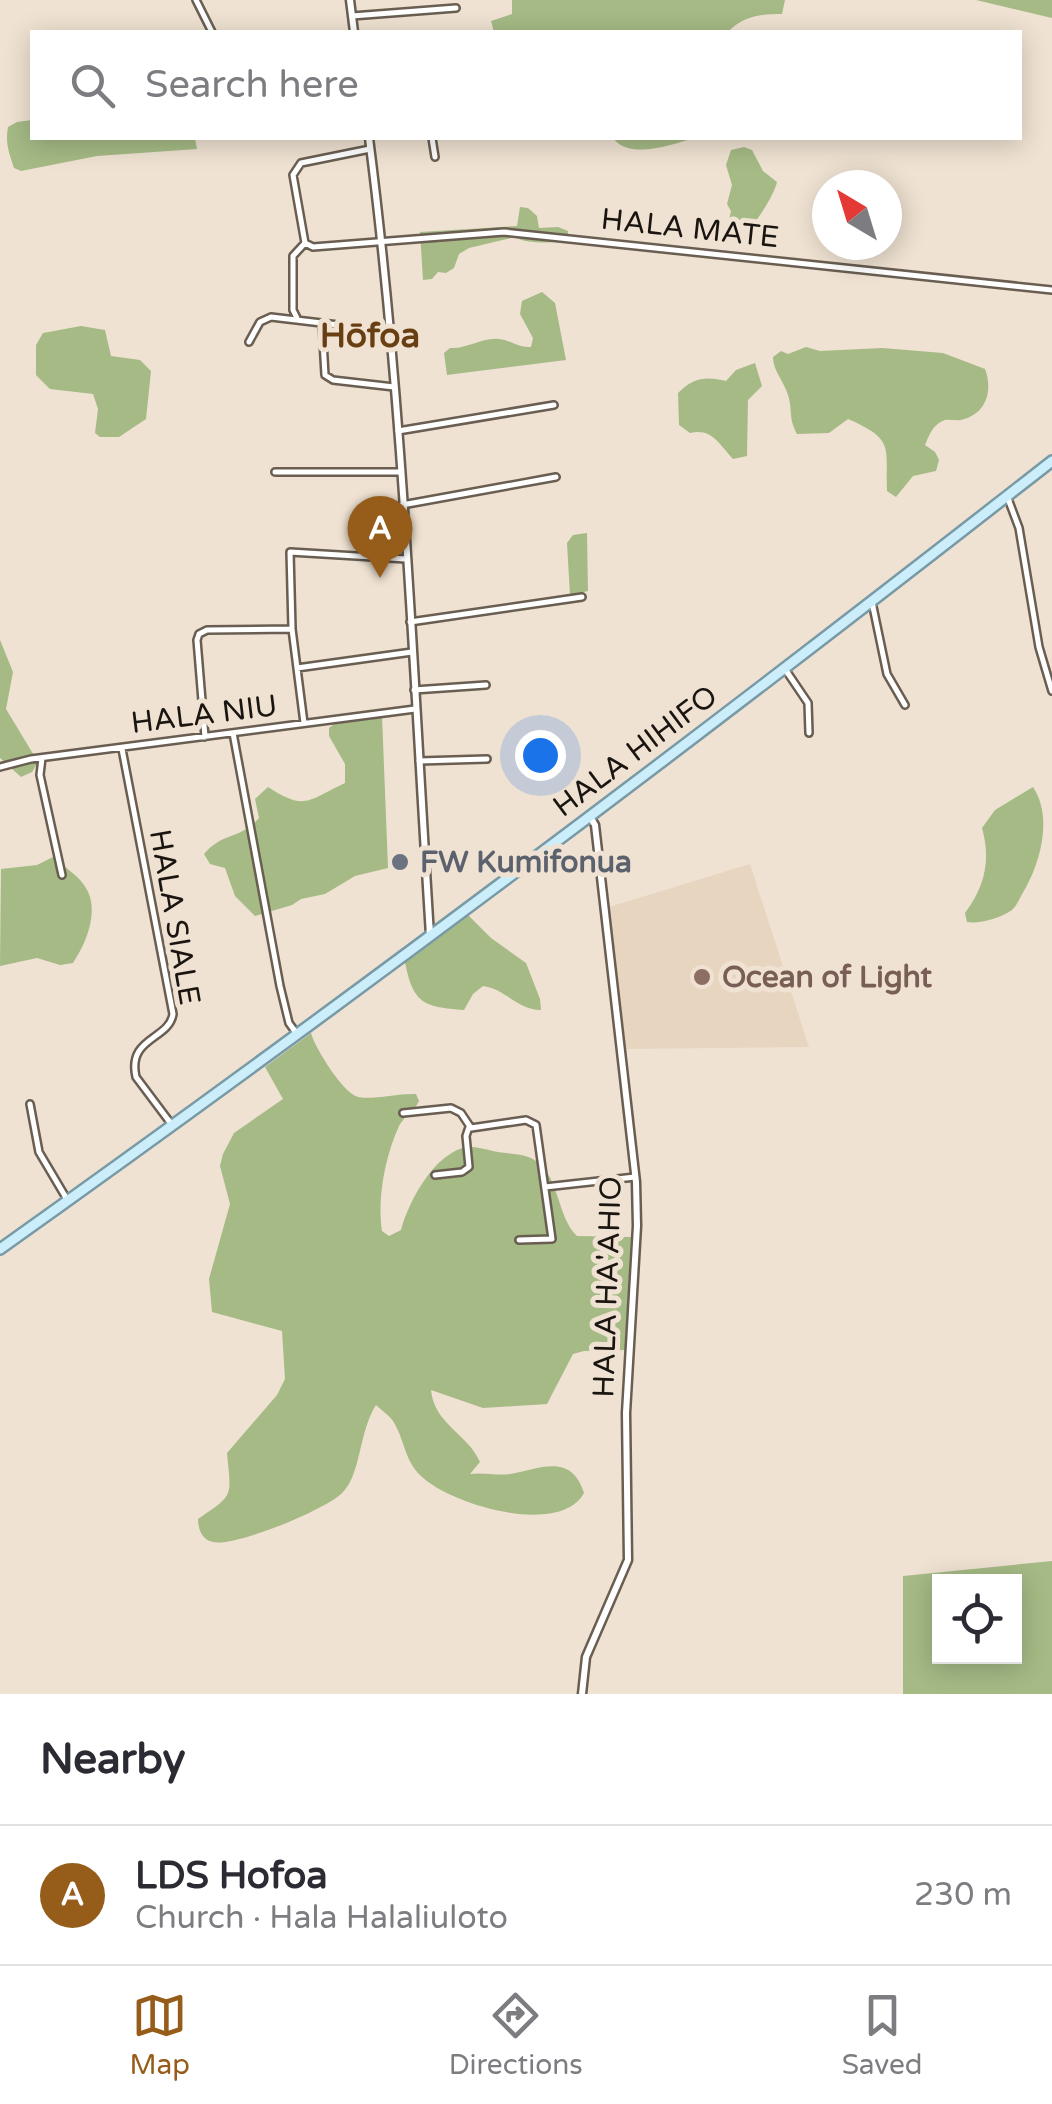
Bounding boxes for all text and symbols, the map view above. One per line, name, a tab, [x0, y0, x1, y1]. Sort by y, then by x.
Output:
search box	[30, 30, 1022, 140]
icon: search	[65, 58, 120, 113]
text: Search here	[145, 62, 359, 108]
north arrow	[812, 170, 902, 260]
street label: HALA MATE	[599, 201, 781, 256]
district label: Hōfoa	[320, 315, 420, 357]
pin: A	[348, 496, 412, 578]
street label: HALA HIHIFO	[546, 678, 725, 825]
street label: HALA NIU	[129, 687, 279, 742]
your location	[515, 730, 566, 781]
street label: HALA SIALE	[141, 826, 208, 1008]
place label: FW Kumifonua	[420, 844, 632, 881]
marker: FW Kumifonua	[389, 851, 411, 873]
place label: Ocean of Light	[722, 959, 933, 996]
marker: Ocean of Light	[691, 966, 713, 988]
street label: HALA HA'AHIO	[585, 1176, 630, 1398]
map controls	[932, 1574, 1022, 1664]
button: locate	[932, 1574, 1022, 1664]
text: Nearby	[40, 1734, 185, 1785]
text: LDS Hofoa	[135, 1853, 328, 1899]
text: A	[61, 1876, 84, 1914]
text: 230 m	[914, 1876, 1012, 1914]
text: Church · Hala Halaliuloto	[135, 1899, 508, 1937]
tab: Map	[129, 1988, 190, 2082]
tab: Directions	[449, 1988, 583, 2082]
tab: Saved	[842, 1988, 923, 2082]

